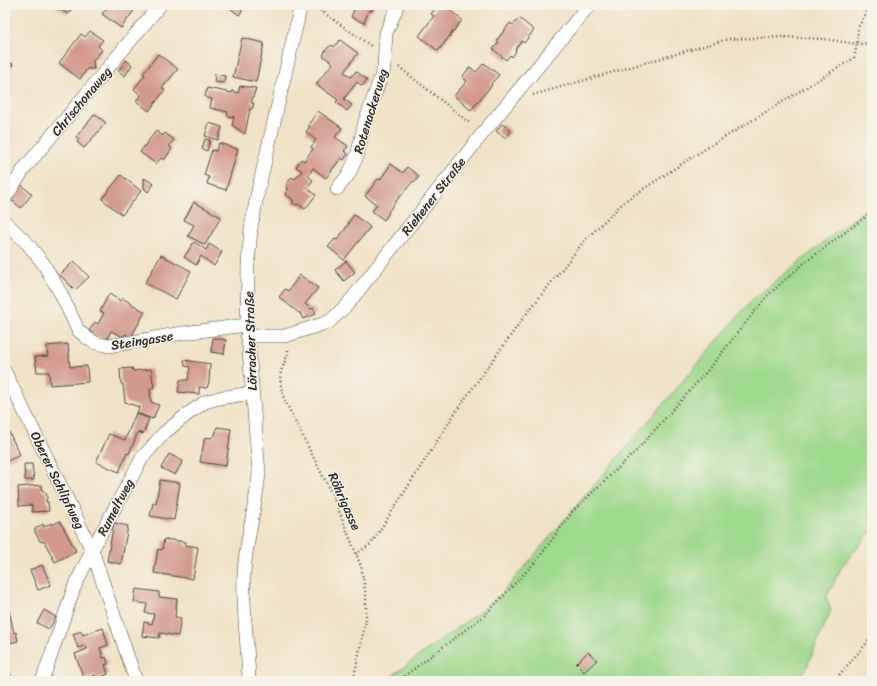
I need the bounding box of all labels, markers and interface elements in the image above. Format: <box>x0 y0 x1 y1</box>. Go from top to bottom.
street label: Chrischonaweg <box>45 61 118 141</box>
street label: Rotenackerweg <box>347 65 394 157</box>
street label: Riehener Straße <box>395 152 472 241</box>
street label: Lörracher Straße <box>237 291 264 391</box>
street label: Steingasse <box>109 324 175 357</box>
street label: Oberer Schlipfweg <box>24 427 91 533</box>
street label: Röhrigasse <box>322 468 368 534</box>
street label: Rumeltweg <box>91 474 140 540</box>

